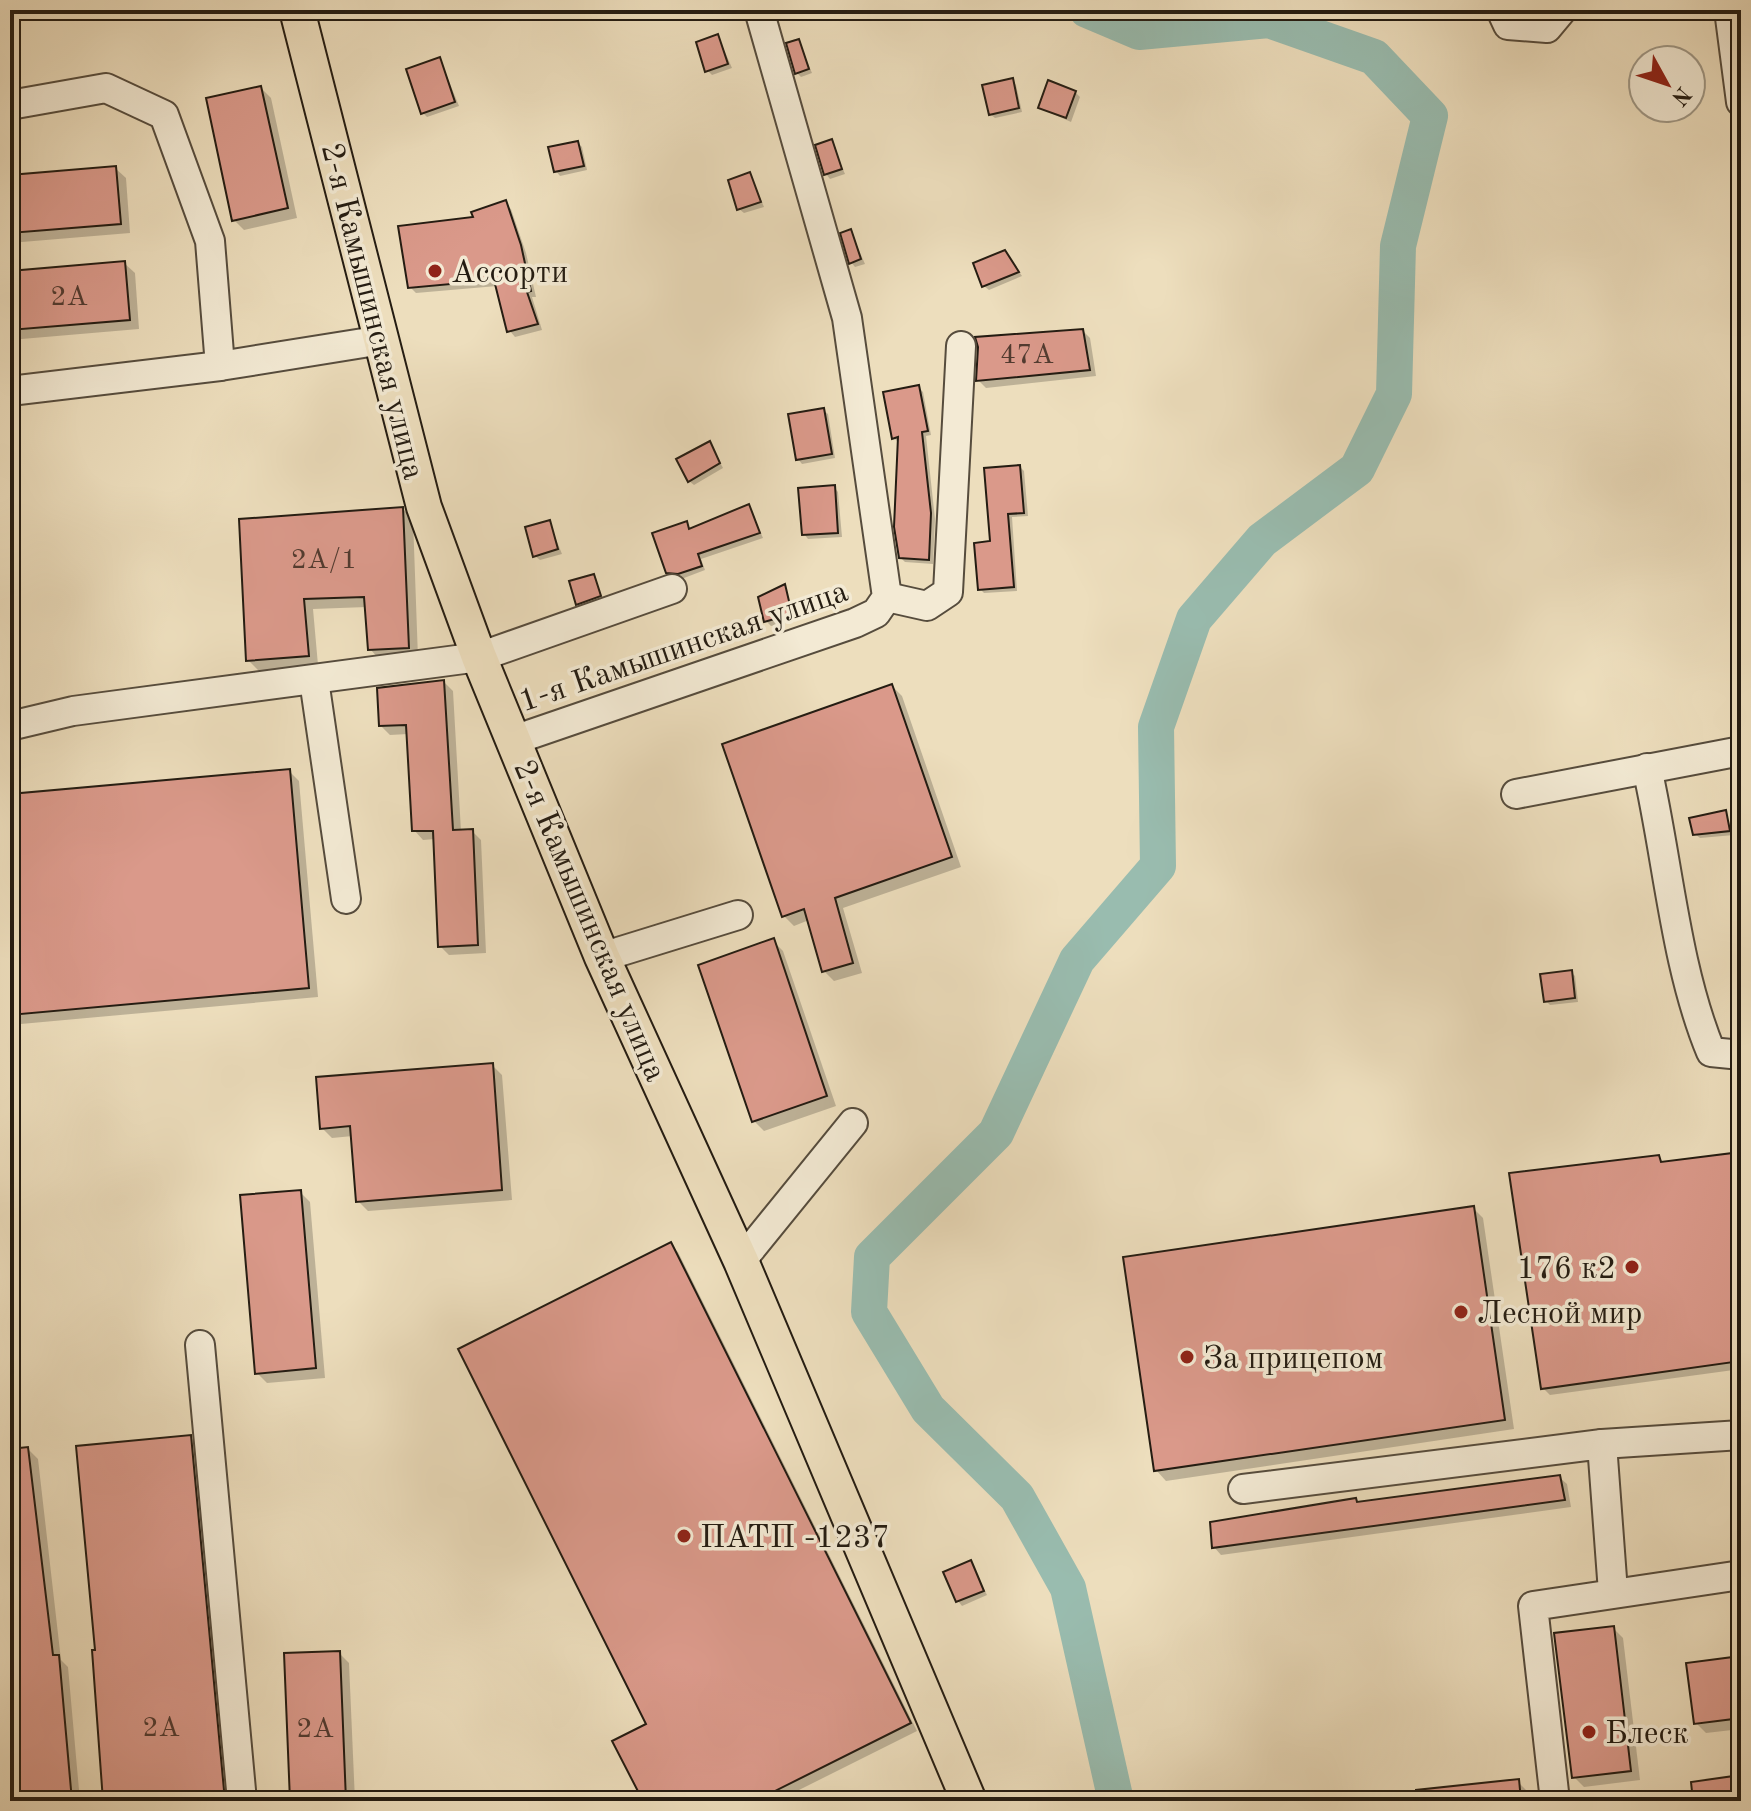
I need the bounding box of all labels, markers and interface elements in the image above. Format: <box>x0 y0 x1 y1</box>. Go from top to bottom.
north arrow <box>1627 44 1707 124</box>
text: N <box>1667 82 1695 109</box>
street label: 2-я Камышинская улица <box>314 140 428 483</box>
place label: Ассорти <box>451 258 568 290</box>
marker: Ассорти <box>426 262 444 280</box>
house number: 2А <box>50 284 88 312</box>
house number: 47А <box>1000 342 1054 370</box>
house number: 2А/1 <box>291 547 357 575</box>
street label: 1-я Камышинская улица <box>515 576 853 719</box>
street label: 2-я Камышинская улица <box>506 756 671 1087</box>
place label: 176 к2 <box>1517 1254 1616 1286</box>
marker: 176 к2 <box>1623 1258 1641 1276</box>
place label: Лесной мир <box>1477 1299 1642 1331</box>
marker: Лесной мир <box>1452 1303 1470 1321</box>
place label: За прицепом <box>1203 1344 1383 1376</box>
marker: За прицепом <box>1178 1348 1196 1366</box>
place label: ПАТП -1237 <box>700 1523 890 1555</box>
marker: ПАТП -1237 <box>675 1527 693 1545</box>
house number: 2А <box>142 1715 180 1743</box>
house number: 2А <box>296 1716 334 1744</box>
place label: Блеск <box>1605 1719 1689 1751</box>
marker: Блеск <box>1580 1723 1598 1741</box>

